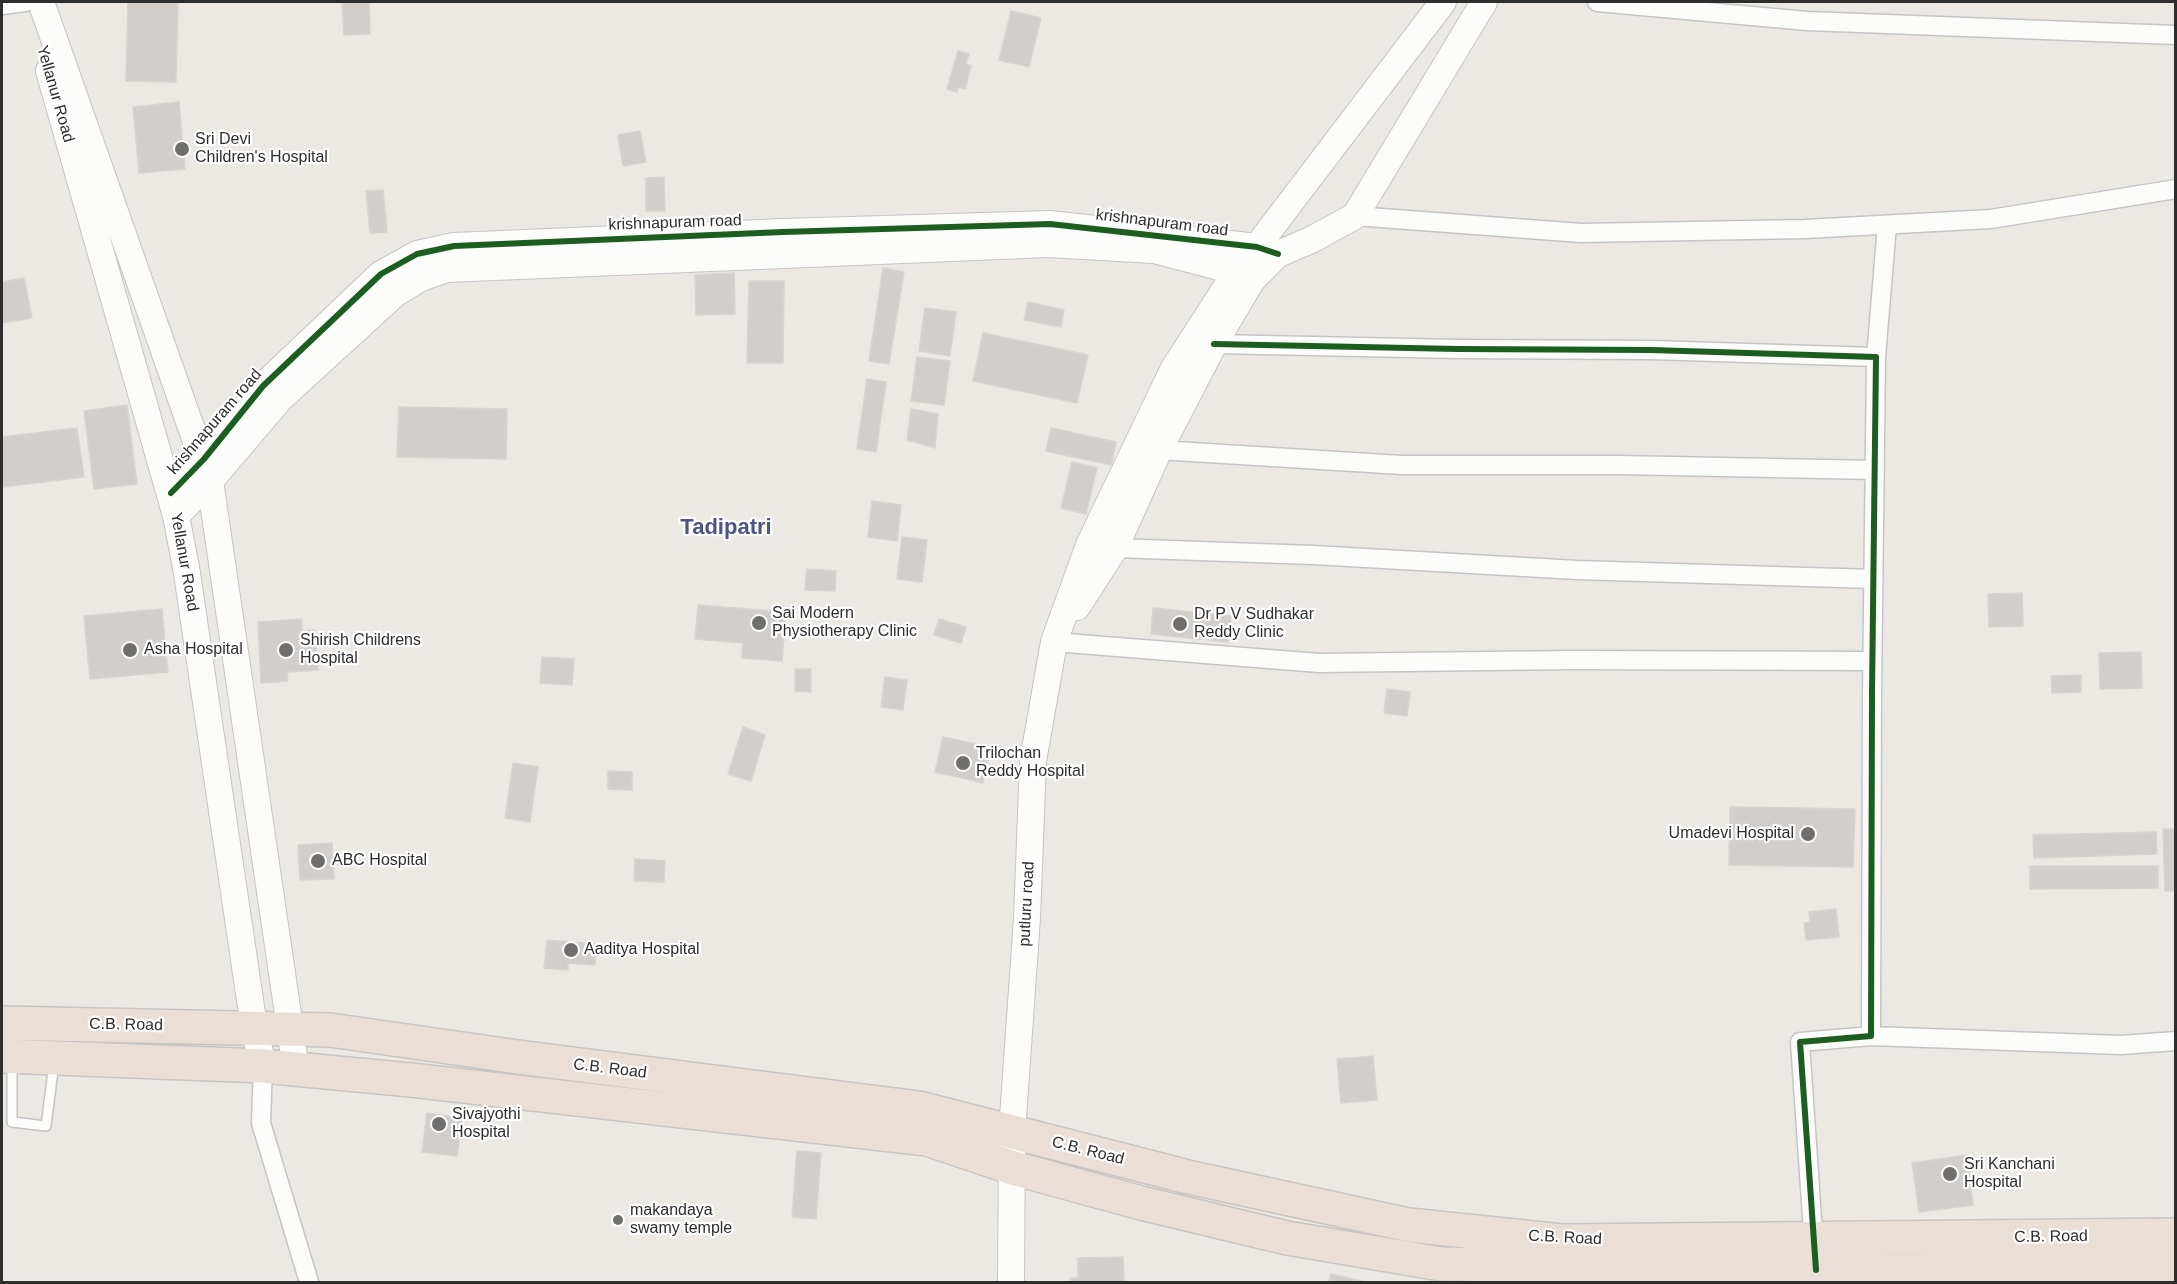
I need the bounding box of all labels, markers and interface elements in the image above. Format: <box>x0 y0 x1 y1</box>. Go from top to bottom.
street label: Yellanur Road <box>32 43 78 145</box>
place label: Sri Devi Children's Hospital <box>195 130 328 168</box>
marker: Sri Devi Children's Hospital <box>173 140 191 158</box>
street label: krishnapuram road <box>1095 205 1229 241</box>
street label: krishnapuram road <box>608 211 742 235</box>
street label: krishnapuram road <box>164 365 266 479</box>
street label: Yellanur Road <box>166 511 202 613</box>
district label: Tadipatri <box>680 515 772 541</box>
place label: Sai Modern Physiotherapy Clinic <box>772 604 917 642</box>
place label: Dr P V Sudhakar Reddy Clinic <box>1194 605 1314 643</box>
marker: Sai Modern Physiotherapy Clinic <box>750 614 768 632</box>
marker: Dr P V Sudhakar Reddy Clinic <box>1171 615 1189 633</box>
place label: Shirish Childrens Hospital <box>300 631 421 669</box>
place label: Asha Hospital <box>144 640 243 660</box>
marker: Asha Hospital <box>121 641 139 659</box>
marker: Shirish Childrens Hospital <box>277 641 295 659</box>
place label: Trilochan Reddy Hospital <box>976 744 1084 782</box>
marker: Trilochan Reddy Hospital <box>954 754 972 772</box>
place label: Umadevi Hospital <box>1669 824 1794 844</box>
marker: Umadevi Hospital <box>1799 825 1817 843</box>
place label: ABC Hospital <box>332 851 427 871</box>
marker: ABC Hospital <box>309 852 327 870</box>
street label: putluru road <box>1015 861 1039 947</box>
place label: Aaditya Hospital <box>584 940 700 960</box>
marker: Aaditya Hospital <box>562 941 580 959</box>
street label: C.B. Road <box>89 1015 163 1035</box>
street label: C.B. Road <box>572 1055 648 1083</box>
place label: Sivajyothi Hospital <box>452 1105 520 1143</box>
marker: Sivajyothi Hospital <box>430 1115 448 1133</box>
street label: C.B. Road <box>1050 1133 1126 1169</box>
place label: Sri Kanchani Hospital <box>1964 1155 2055 1193</box>
marker: Sri Kanchani Hospital <box>1941 1165 1959 1183</box>
place label: makandaya swamy temple <box>630 1201 732 1239</box>
marker: makandaya swamy temple <box>611 1213 625 1227</box>
street label: C.B. Road <box>1528 1226 1602 1250</box>
street label: C.B. Road <box>2014 1227 2088 1247</box>

